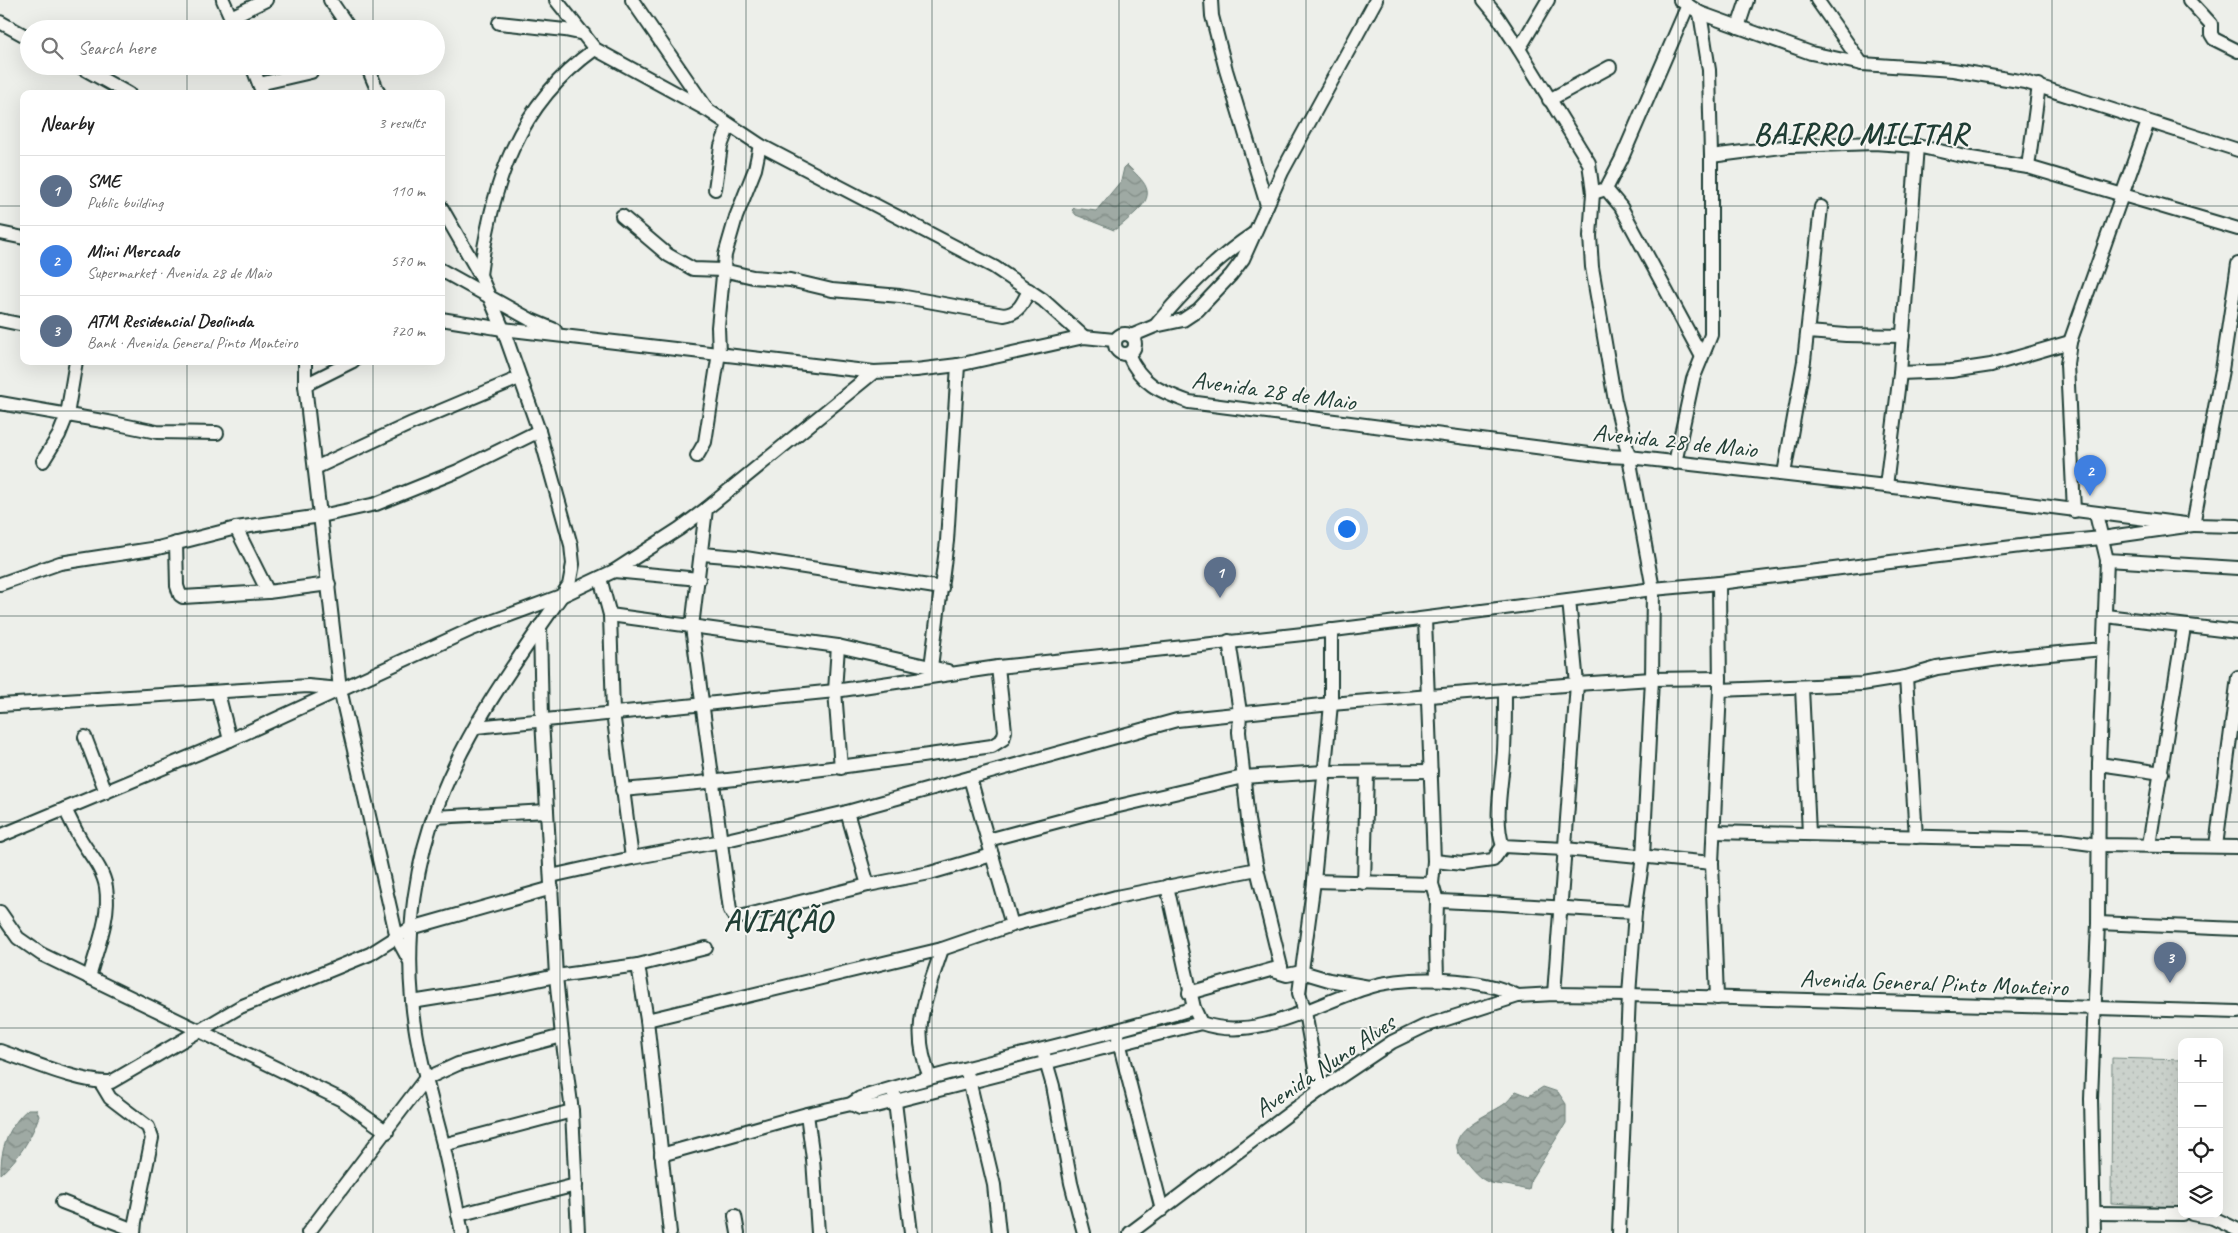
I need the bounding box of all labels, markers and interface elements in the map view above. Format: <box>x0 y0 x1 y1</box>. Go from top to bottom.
search box <box>20 20 445 75</box>
icon: search <box>38 34 66 62</box>
text: Search here <box>78 36 155 60</box>
text: Nearby <box>40 110 93 136</box>
text: 3 results <box>378 113 425 133</box>
district label: BAIRRO MILITAR <box>1754 115 1972 153</box>
text: SME <box>87 169 120 193</box>
text: 1 <box>52 181 60 201</box>
text: 110 m <box>391 181 425 201</box>
text: Public building <box>87 193 163 213</box>
text: Mini Mercado <box>87 239 179 263</box>
text: 2 <box>52 251 60 271</box>
text: 570 m <box>391 251 425 271</box>
text: Supermarket · Avenida 28 de Maio <box>87 263 271 283</box>
text: ATM Residencial Deolinda <box>87 309 253 333</box>
text: 3 <box>52 321 60 341</box>
text: 720 m <box>391 321 425 341</box>
text: Bank · Avenida General Pinto Monteiro <box>87 333 298 353</box>
street label: Avenida 28 de Maio <box>1190 364 1359 418</box>
street label: Avenida 28 de Maio <box>1591 416 1760 466</box>
pin: 2 <box>2074 455 2106 496</box>
your location <box>1334 516 1360 542</box>
pin: 1 <box>1204 557 1236 598</box>
district label: AVIAÇÃO <box>724 902 835 940</box>
pin: 3 <box>2154 942 2186 983</box>
street label: Avenida General Pinto Monteiro <box>1799 962 2070 1004</box>
street label: Avenida Nuno Alves <box>1248 1006 1403 1125</box>
map controls <box>2178 1038 2223 1218</box>
button: + <box>2178 1038 2223 1083</box>
button: − <box>2178 1083 2223 1128</box>
button: locate <box>2178 1128 2223 1173</box>
button: layers <box>2178 1173 2223 1218</box>

